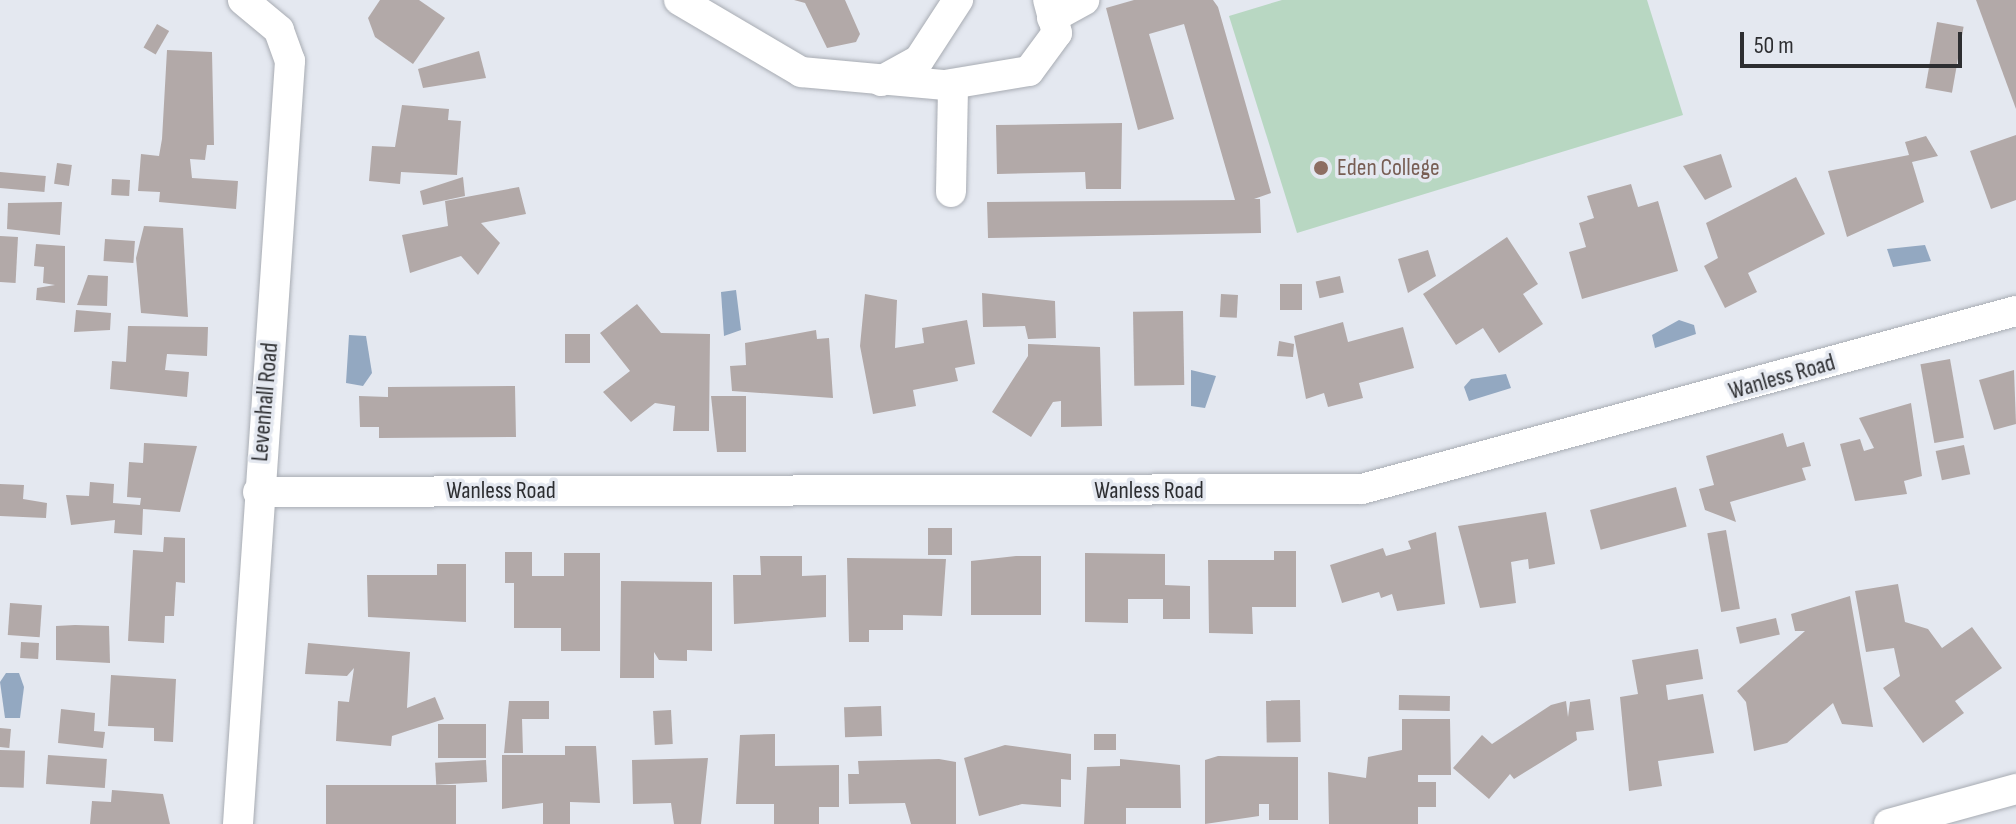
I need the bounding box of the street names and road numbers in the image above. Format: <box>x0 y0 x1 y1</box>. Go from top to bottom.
street label: Levenhall Road <box>245 341 285 463</box>
street label: Wanless Road <box>1725 348 1839 406</box>
street label: Wanless Road <box>446 477 556 505</box>
street label: Wanless Road <box>1094 477 1204 505</box>

